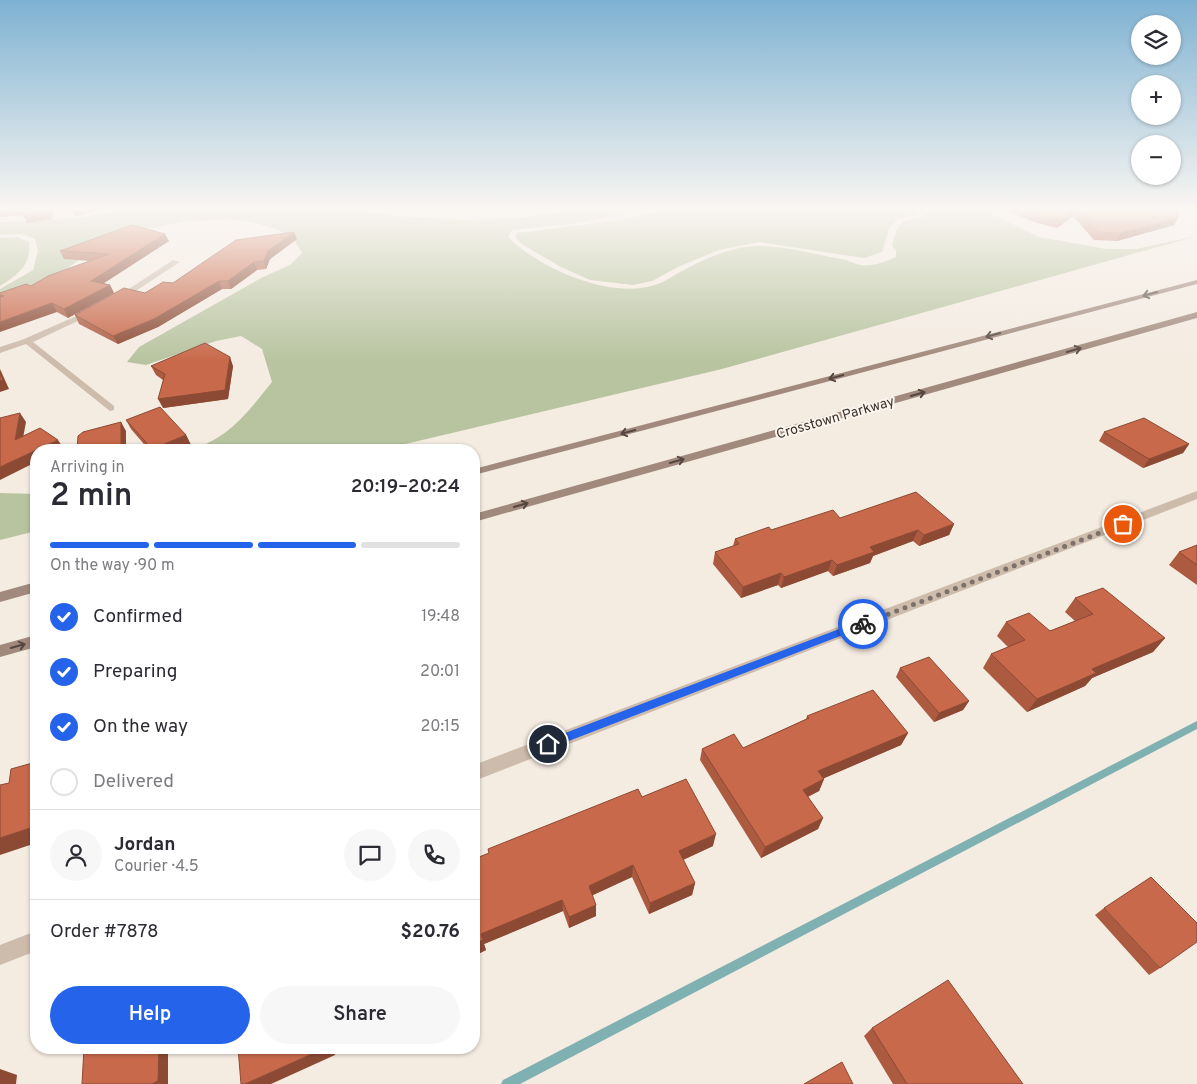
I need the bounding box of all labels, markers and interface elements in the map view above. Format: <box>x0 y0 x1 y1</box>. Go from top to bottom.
map controls <box>1131 15 1181 185</box>
button: layers <box>1131 15 1181 65</box>
button: + <box>1131 75 1181 125</box>
button: − <box>1131 135 1181 185</box>
one-way arrow <box>1142 290 1158 299</box>
one-way arrow <box>985 331 1001 341</box>
one-way arrow <box>1066 344 1082 354</box>
one-way arrow <box>828 373 844 382</box>
one-way arrow <box>909 388 925 398</box>
street label: Crosstown Parkway <box>774 393 896 443</box>
one-way arrow <box>620 427 636 437</box>
one-way arrow <box>669 456 685 466</box>
text: Arriving in <box>50 458 125 478</box>
text: 20:19–20:24 <box>351 475 460 499</box>
text: 2 min <box>50 477 132 517</box>
one-way arrow <box>512 500 528 510</box>
pin <box>1102 503 1144 545</box>
icon: bag <box>1109 510 1137 538</box>
text: On the way · 90 m <box>50 556 175 576</box>
courier <box>838 599 888 649</box>
icon: check <box>50 603 78 631</box>
text: Confirmed <box>93 605 183 629</box>
text: 19:48 <box>421 607 460 627</box>
icon: bike <box>849 610 877 638</box>
one-way arrow <box>10 641 26 651</box>
icon: check <box>50 658 78 686</box>
text: Preparing <box>93 660 177 684</box>
text: 20:01 <box>420 662 460 682</box>
icon: check <box>50 713 78 741</box>
text: On the way <box>93 715 188 739</box>
text: 20:15 <box>420 717 460 737</box>
pin <box>527 723 569 765</box>
icon: home <box>534 730 562 758</box>
text: Delivered <box>93 770 174 794</box>
button: person <box>50 829 102 881</box>
button: chat <box>344 829 396 881</box>
button: phone <box>408 829 460 881</box>
text: Jordan <box>114 833 176 857</box>
text: Courier · 4.5 <box>114 857 199 877</box>
text: Order #7878 <box>50 920 159 944</box>
text: $20.76 <box>400 920 460 944</box>
button: Help <box>50 986 250 1044</box>
button: Share <box>260 986 460 1044</box>

